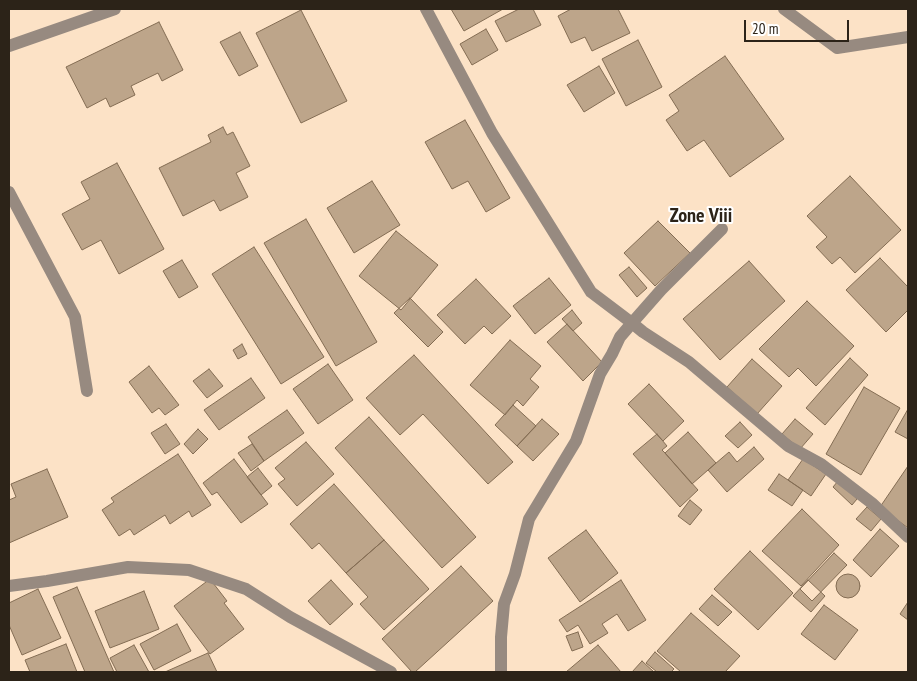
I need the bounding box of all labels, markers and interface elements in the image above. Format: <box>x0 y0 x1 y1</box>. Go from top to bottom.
scale bar <box>747 10 852 42</box>
text: 20 m <box>752 19 778 38</box>
district label: Zone Viii <box>670 204 732 228</box>

